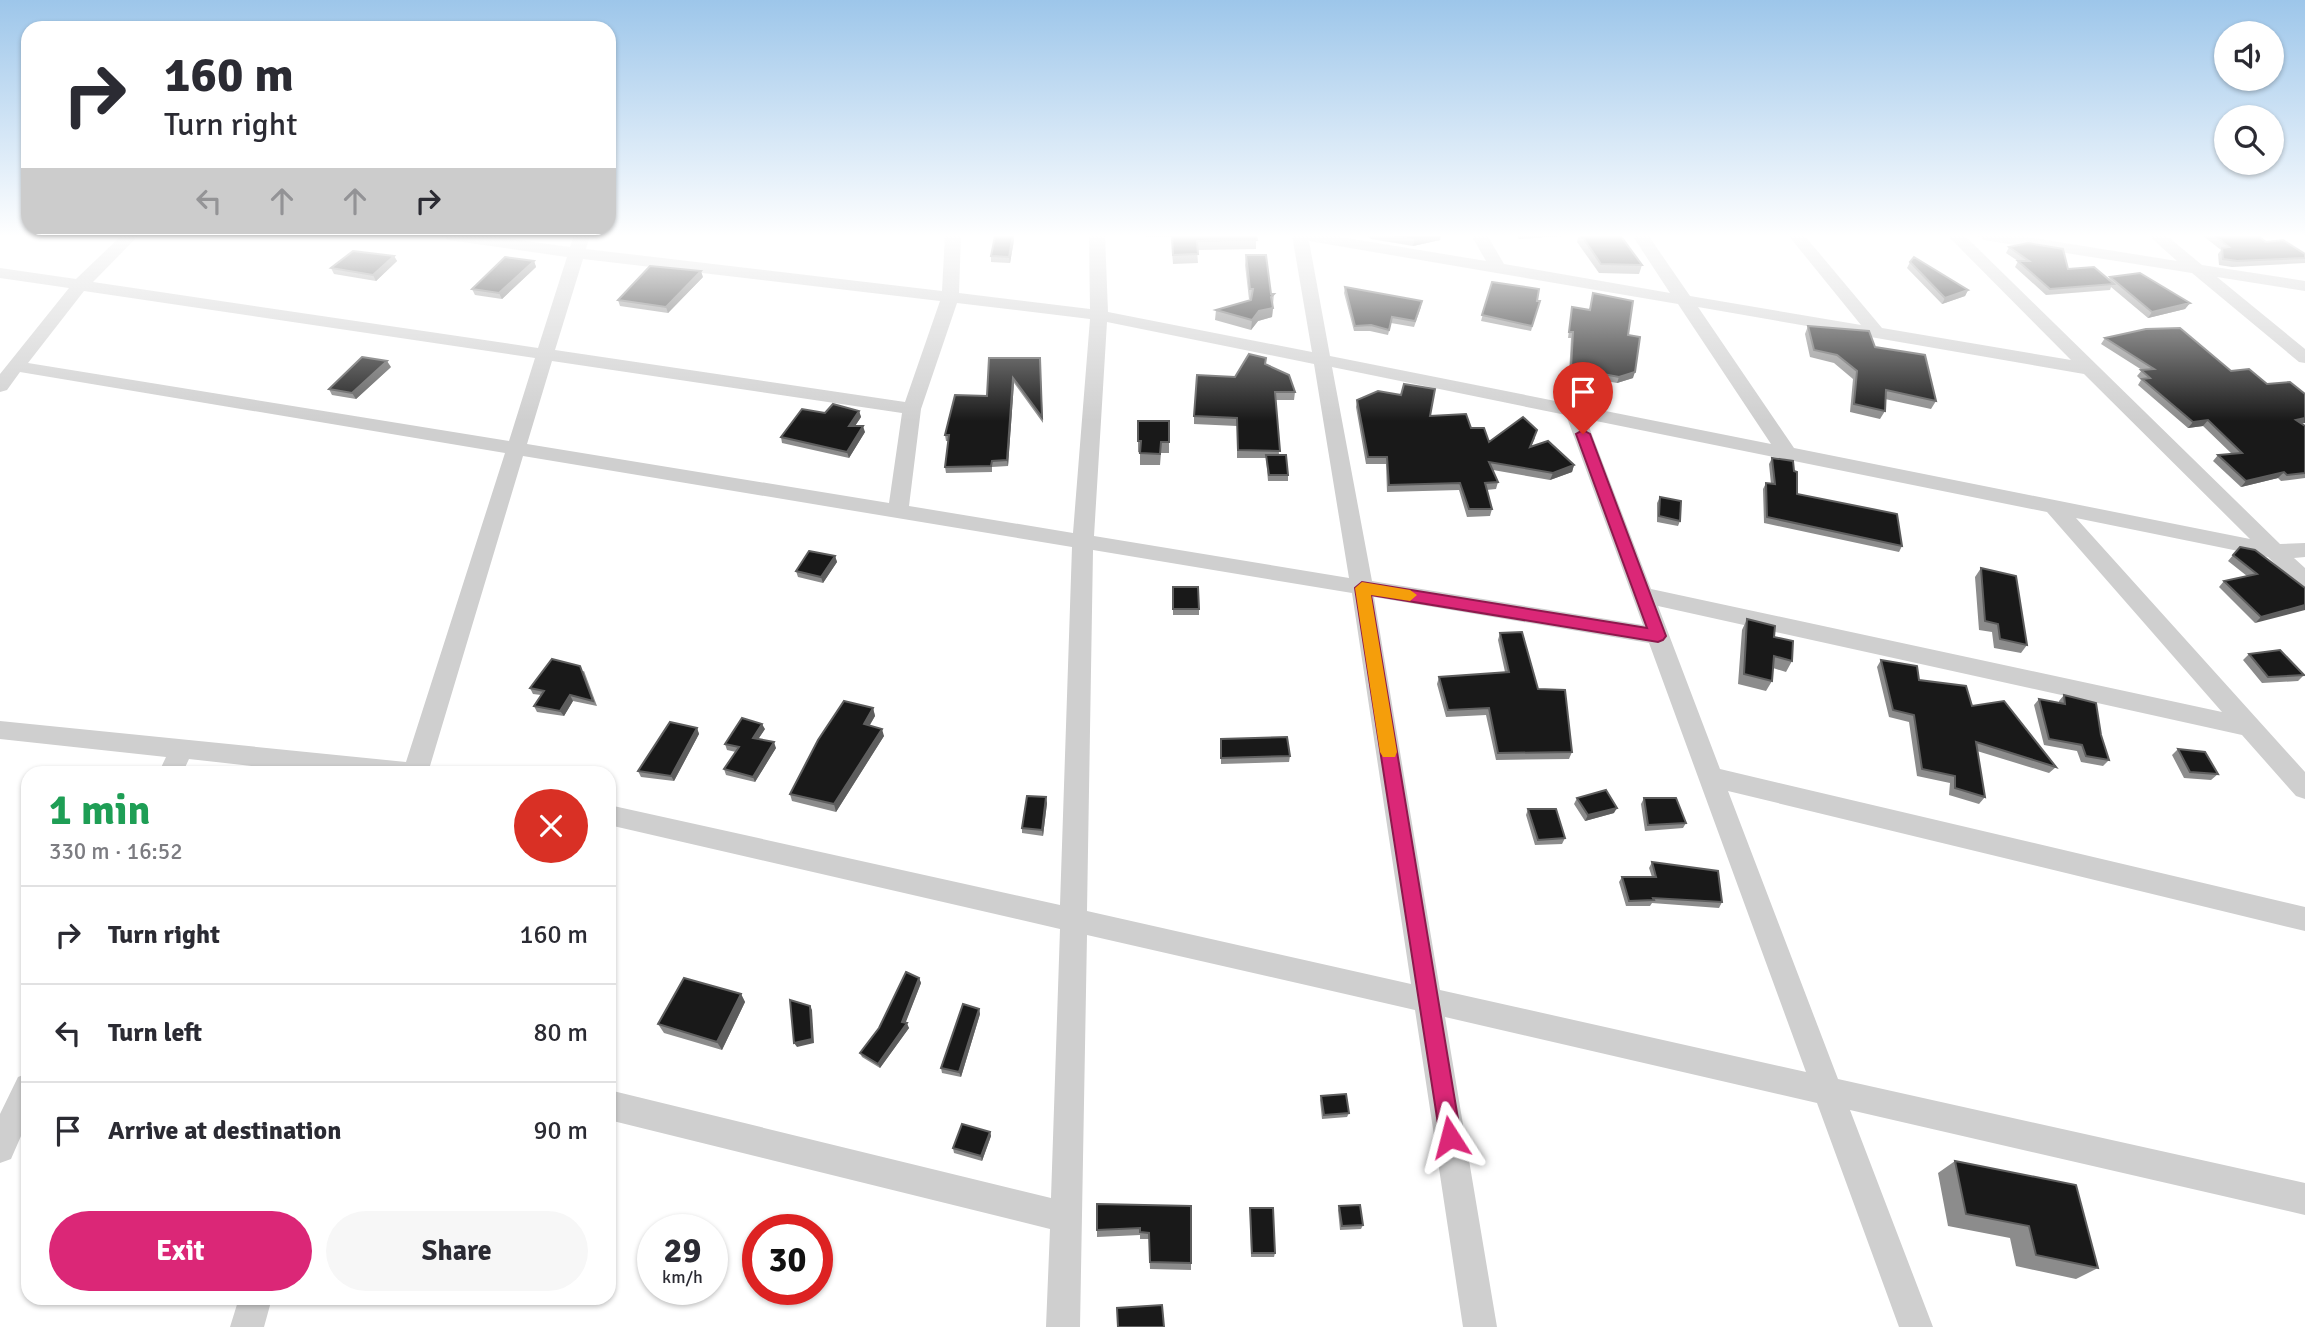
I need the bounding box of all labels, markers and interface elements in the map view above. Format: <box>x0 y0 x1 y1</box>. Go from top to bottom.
map controls <box>2214 21 2284 175</box>
button: sound <box>2214 21 2284 91</box>
text: 160 m <box>164 45 294 105</box>
icon: right <box>49 49 140 140</box>
text: Turn right <box>164 105 297 144</box>
button: search <box>2214 105 2284 175</box>
icon: left <box>190 182 228 220</box>
icon: ahead <box>263 182 301 220</box>
icon: ahead <box>336 182 374 220</box>
icon: right <box>409 182 447 220</box>
pin <box>1553 362 1613 434</box>
icon: arrive <box>1564 373 1602 411</box>
text: 1 min <box>49 785 150 836</box>
button: close <box>514 789 588 863</box>
text: 330 m · 16:52 <box>49 837 183 866</box>
icon: right <box>49 916 87 954</box>
text: Turn right <box>108 919 220 951</box>
text: 160 m <box>519 919 588 951</box>
icon: left <box>49 1014 87 1052</box>
text: Turn left <box>108 1017 202 1049</box>
text: 80 m <box>533 1017 588 1049</box>
position arrow <box>1413 1100 1487 1174</box>
icon: arrive <box>49 1112 87 1150</box>
text: Arrive at destination <box>108 1115 341 1147</box>
text: 90 m <box>533 1115 588 1147</box>
button: Exit <box>49 1211 312 1291</box>
button: Share <box>326 1211 588 1291</box>
speed limit sign: 30 <box>742 1214 833 1305</box>
text: 29 <box>664 1229 701 1272</box>
text: km/h <box>662 1266 703 1288</box>

